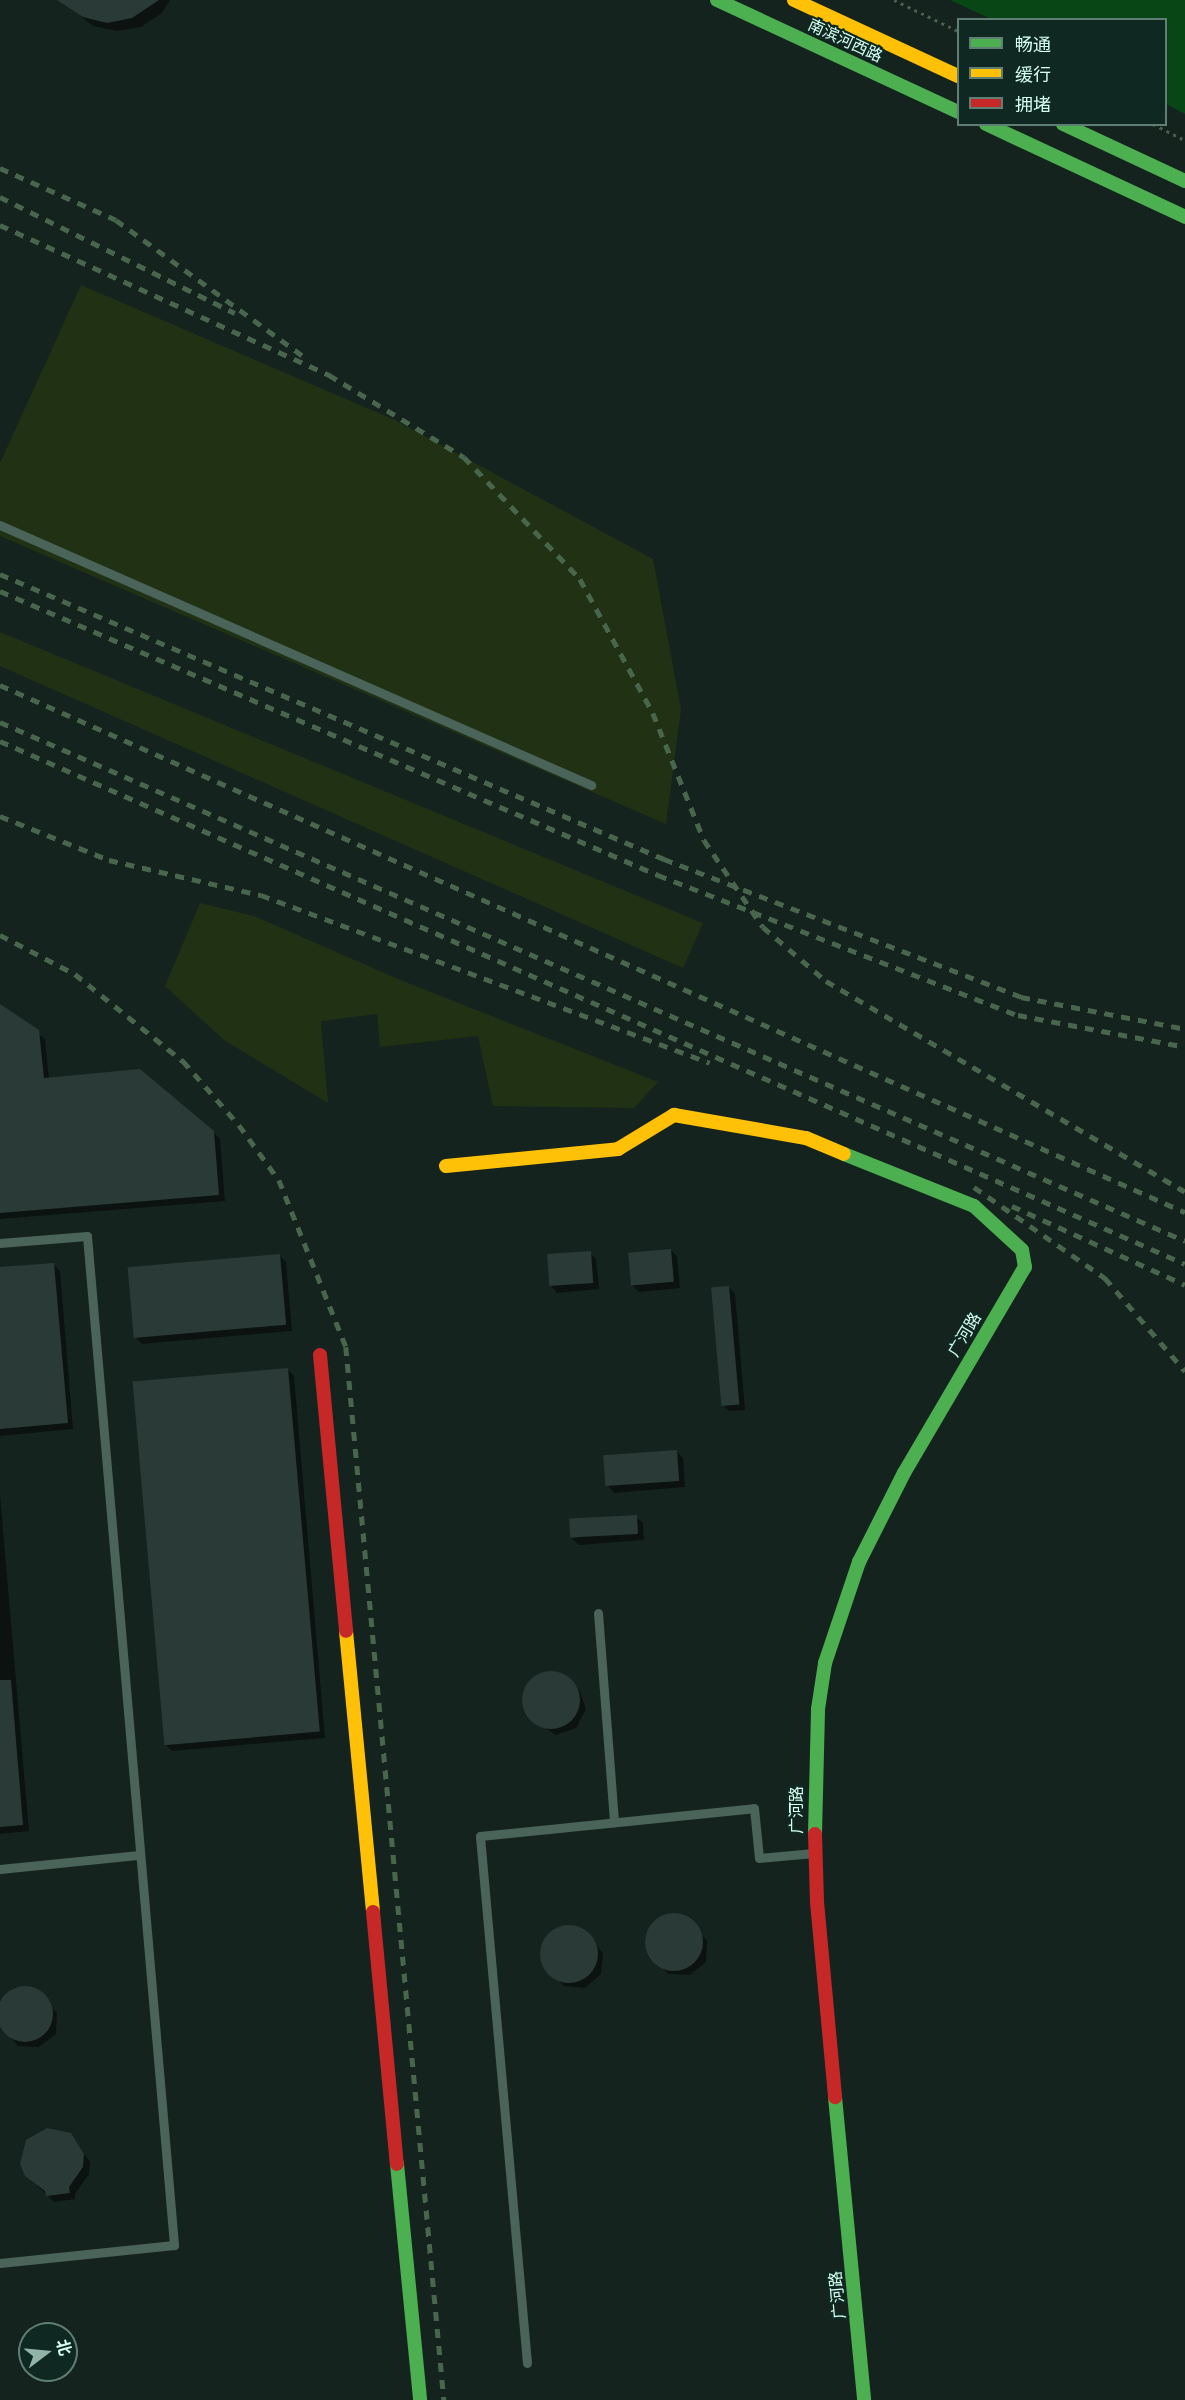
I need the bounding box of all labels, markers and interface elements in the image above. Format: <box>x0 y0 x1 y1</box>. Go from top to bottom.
street label: 南滨河西路 <box>805 15 885 67</box>
legend <box>957 18 1167 126</box>
text: 畅通 <box>1015 35 1051 55</box>
text: 缓行 <box>1015 65 1051 85</box>
text: 拥堵 <box>1015 95 1051 115</box>
street label: 广河路 <box>944 1309 986 1361</box>
street label: 广河路 <box>787 1786 807 1834</box>
street label: 广河路 <box>826 2270 850 2320</box>
north arrow <box>18 2322 78 2382</box>
text: 北 <box>53 2337 74 2357</box>

